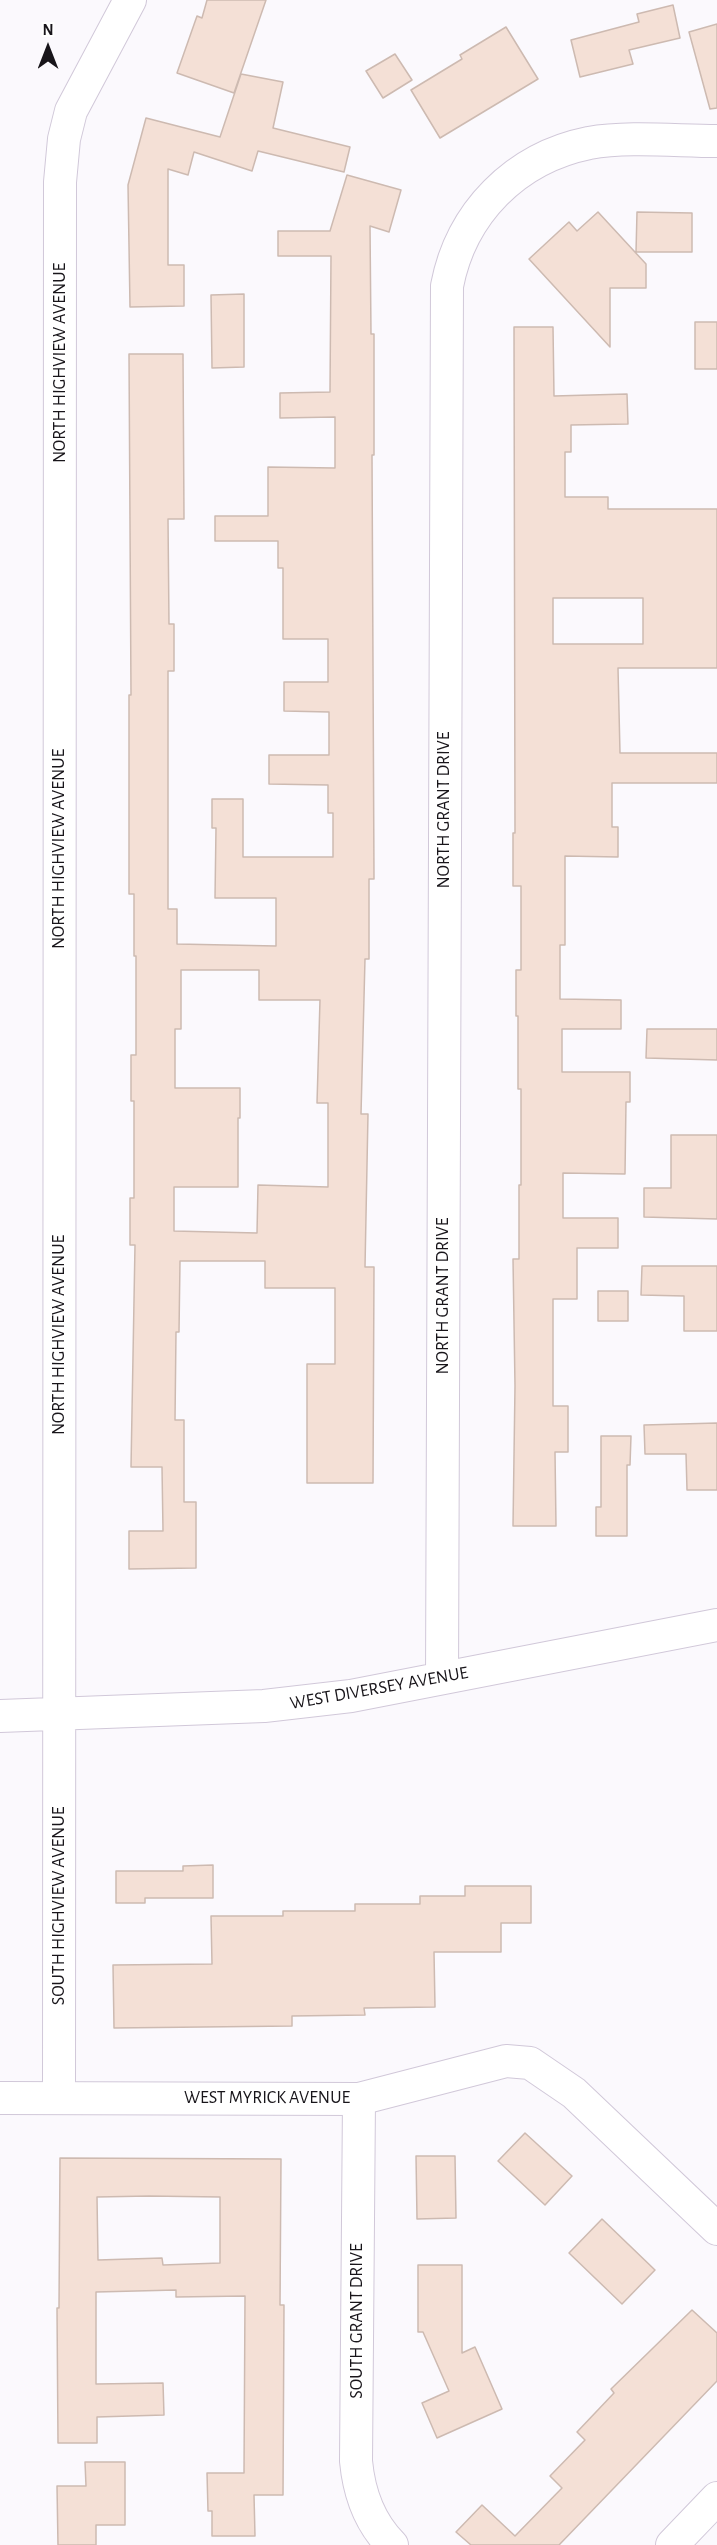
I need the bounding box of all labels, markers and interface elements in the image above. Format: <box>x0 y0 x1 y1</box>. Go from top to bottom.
north arrow <box>18 18 78 78</box>
text: N <box>42 22 54 38</box>
street label: NORTH HIGHVIEW AVENUE <box>49 263 71 463</box>
street label: NORTH GRANT DRIVE <box>433 732 455 888</box>
street label: NORTH HIGHVIEW AVENUE <box>48 749 70 949</box>
street label: NORTH GRANT DRIVE <box>432 1218 454 1374</box>
street label: NORTH HIGHVIEW AVENUE <box>48 1235 70 1435</box>
street label: WEST DIVERSEY AVENUE <box>288 1662 470 1714</box>
street label: SOUTH HIGHVIEW AVENUE <box>48 1807 70 2005</box>
street label: WEST MYRICK AVENUE <box>184 2087 350 2109</box>
street label: SOUTH GRANT DRIVE <box>346 2243 368 2399</box>

